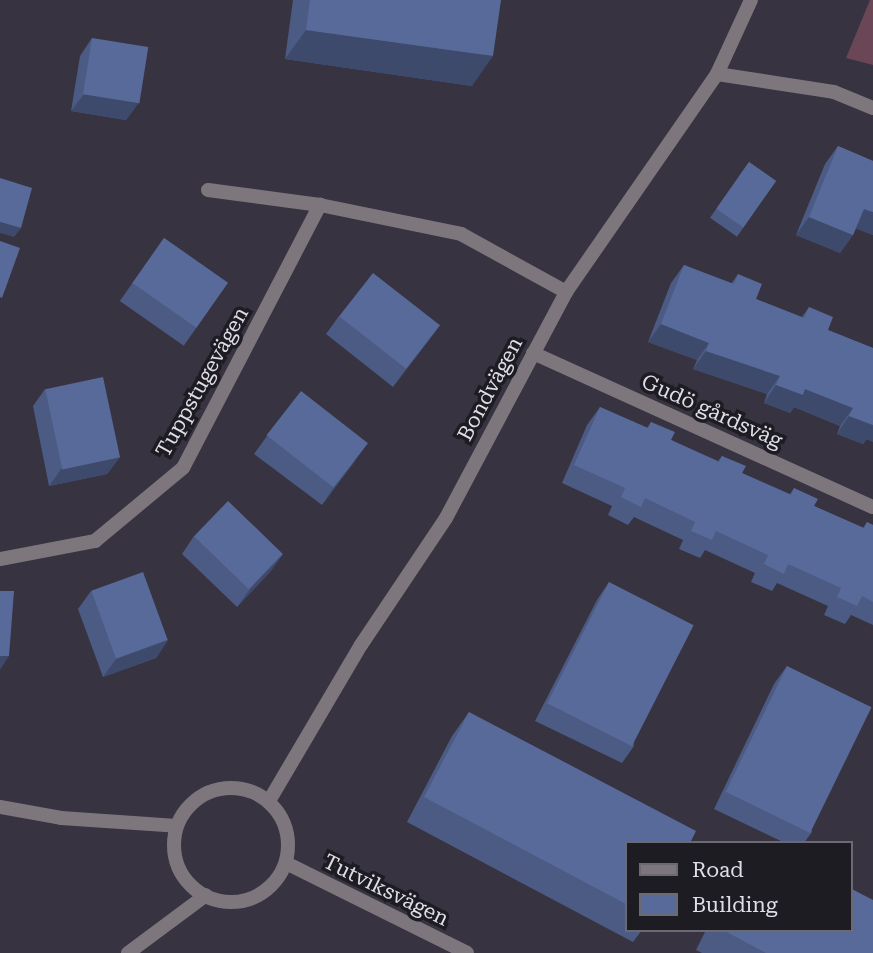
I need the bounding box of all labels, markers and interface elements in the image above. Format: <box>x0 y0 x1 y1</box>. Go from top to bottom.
street label: Tuppstugevägen <box>150 303 254 461</box>
street label: Bondvägen <box>452 333 528 445</box>
street label: Gudö gårdsväg <box>638 369 786 453</box>
legend <box>624 841 852 932</box>
street label: Tutviksvägen <box>319 849 453 931</box>
text: Road <box>692 858 744 882</box>
text: Building <box>692 893 778 917</box>

